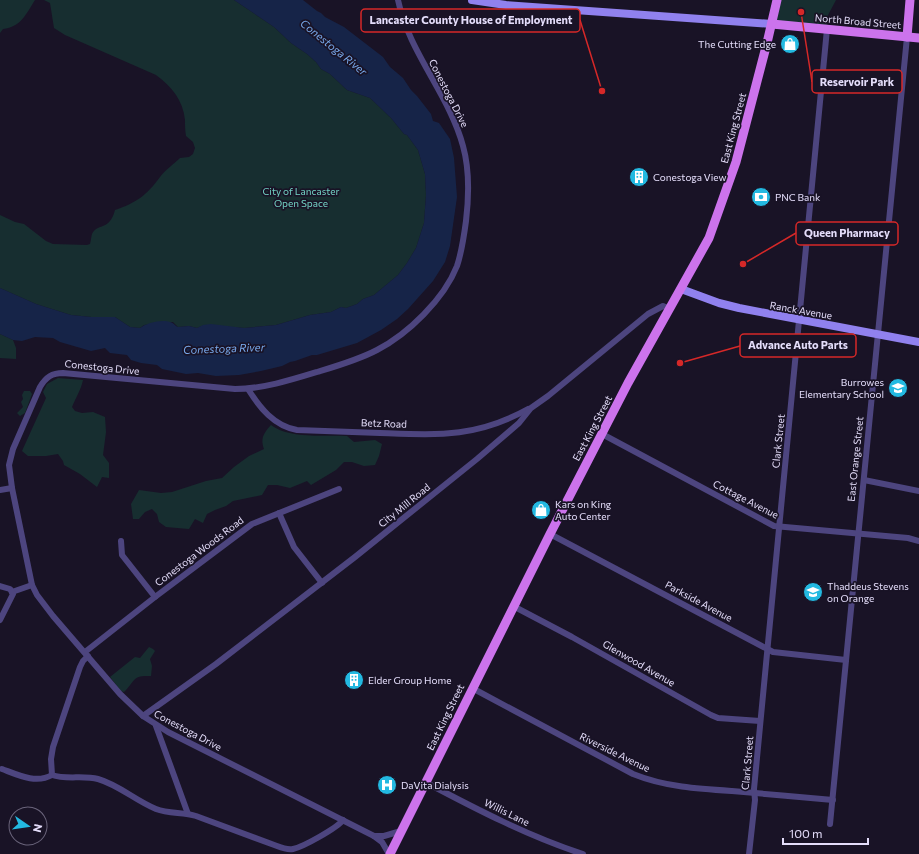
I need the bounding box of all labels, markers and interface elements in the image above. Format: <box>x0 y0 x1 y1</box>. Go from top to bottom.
callout: Lancaster County House of Employment <box>361 9 580 32</box>
street label: North Broad Street <box>814 11 902 31</box>
text: Lancaster County House of Employment <box>370 13 573 26</box>
water label: Conestoga River <box>298 16 370 78</box>
shop icon: The Cutting Edge <box>779 33 801 55</box>
place label: The Cutting Edge <box>698 38 776 50</box>
street label: Conestoga Drive <box>427 57 471 129</box>
callout: Reservoir Park <box>812 70 902 93</box>
text: Reservoir Park <box>820 75 895 88</box>
street label: East King Street <box>718 92 748 164</box>
building icon: Conestoga View <box>628 166 650 188</box>
place label: Conestoga View <box>653 171 726 183</box>
park label: City of Lancaster Open Space <box>262 185 340 209</box>
bank icon: PNC Bank <box>750 186 772 208</box>
place label: PNC Bank <box>775 191 821 203</box>
callout: Queen Pharmacy <box>796 222 898 245</box>
text: Queen Pharmacy <box>804 226 890 239</box>
street label: Ranck Avenue <box>769 299 833 321</box>
callout: Advance Auto Parts <box>740 334 856 357</box>
text: Advance Auto Parts <box>748 338 848 351</box>
water label: Conestoga River <box>183 340 266 356</box>
street label: Conestoga Drive <box>64 357 140 377</box>
place label: Burrowes Elementary School <box>799 376 884 400</box>
school or university icon: Burrowes Elementary School <box>887 377 909 399</box>
street label: East King Street <box>570 393 614 463</box>
street label: Clark Street <box>769 413 787 469</box>
street label: Betz Road <box>361 416 407 430</box>
street label: East Orange Street <box>845 416 865 502</box>
street label: Cottage Avenue <box>711 477 781 521</box>
street label: City Mill Road <box>376 480 432 530</box>
place label: Kars on King Auto Center <box>555 498 612 522</box>
shop icon: Kars on King Auto Center <box>530 499 552 521</box>
street label: Conestoga Woods Road <box>152 514 246 588</box>
street label: Parkside Avenue <box>663 578 735 624</box>
place label: Thaddeus Stevens on Orange <box>827 580 909 604</box>
school or university icon: Thaddeus Stevens on Orange <box>802 581 824 603</box>
street label: Glenwood Avenue <box>601 637 677 689</box>
building icon: Elder Group Home <box>343 669 365 691</box>
place label: Elder Group Home <box>368 674 451 686</box>
street label: East King Street <box>424 682 466 752</box>
street label: Conestoga Drive <box>152 707 224 753</box>
street label: Riverside Avenue <box>578 730 652 774</box>
street label: Clark Street <box>739 735 755 791</box>
hospital icon: DaVita Dialysis <box>376 774 398 796</box>
place label: DaVita Dialysis <box>401 779 469 791</box>
street label: Willis Lane <box>482 796 532 828</box>
north arrow <box>8 806 48 846</box>
scale bar <box>783 820 868 846</box>
text: N <box>31 823 45 834</box>
text: 100 m <box>789 826 823 840</box>

